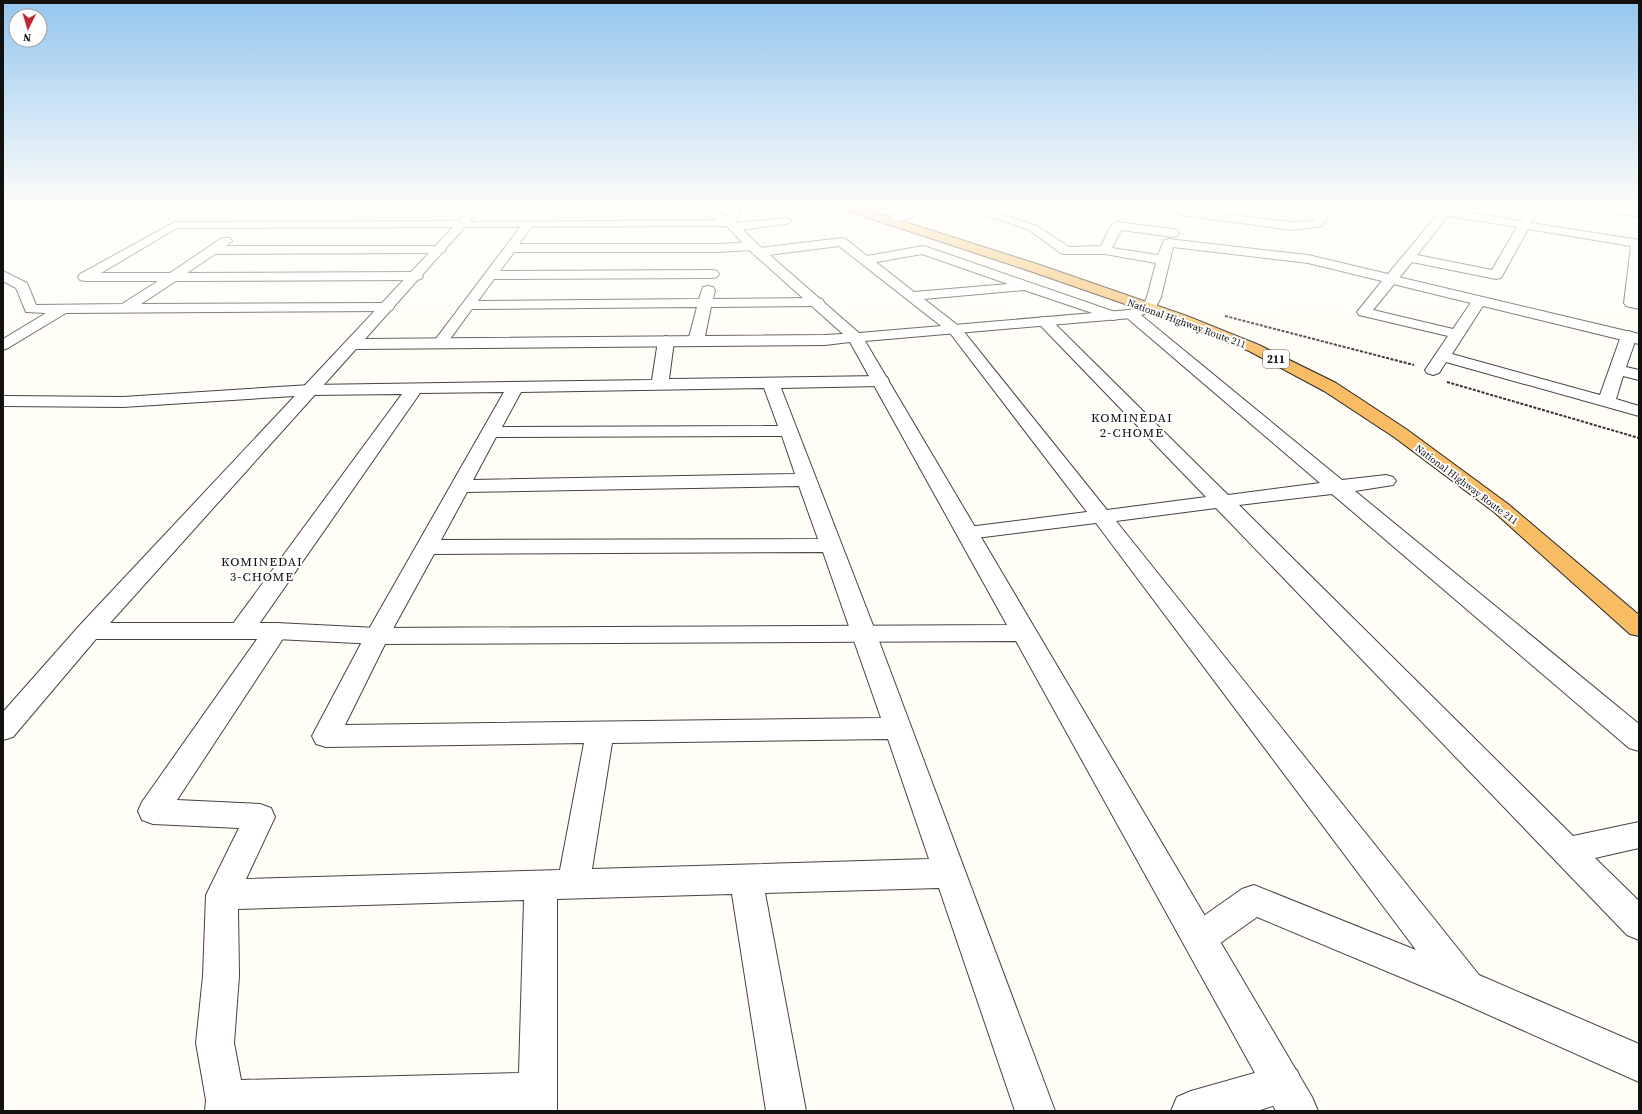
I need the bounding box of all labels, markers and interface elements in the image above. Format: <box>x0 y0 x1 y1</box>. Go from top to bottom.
north arrow <box>8 8 48 48</box>
text: N <box>23 30 32 45</box>
street label: National Highway Route 211 <box>1126 296 1248 351</box>
road number: 211 <box>1263 350 1289 368</box>
district label: KOMINEDAI 2-CHOME <box>1091 409 1173 441</box>
street label: National Highway Route 211 <box>1413 441 1521 527</box>
district label: KOMINEDAI 3-CHOME <box>221 553 303 585</box>

